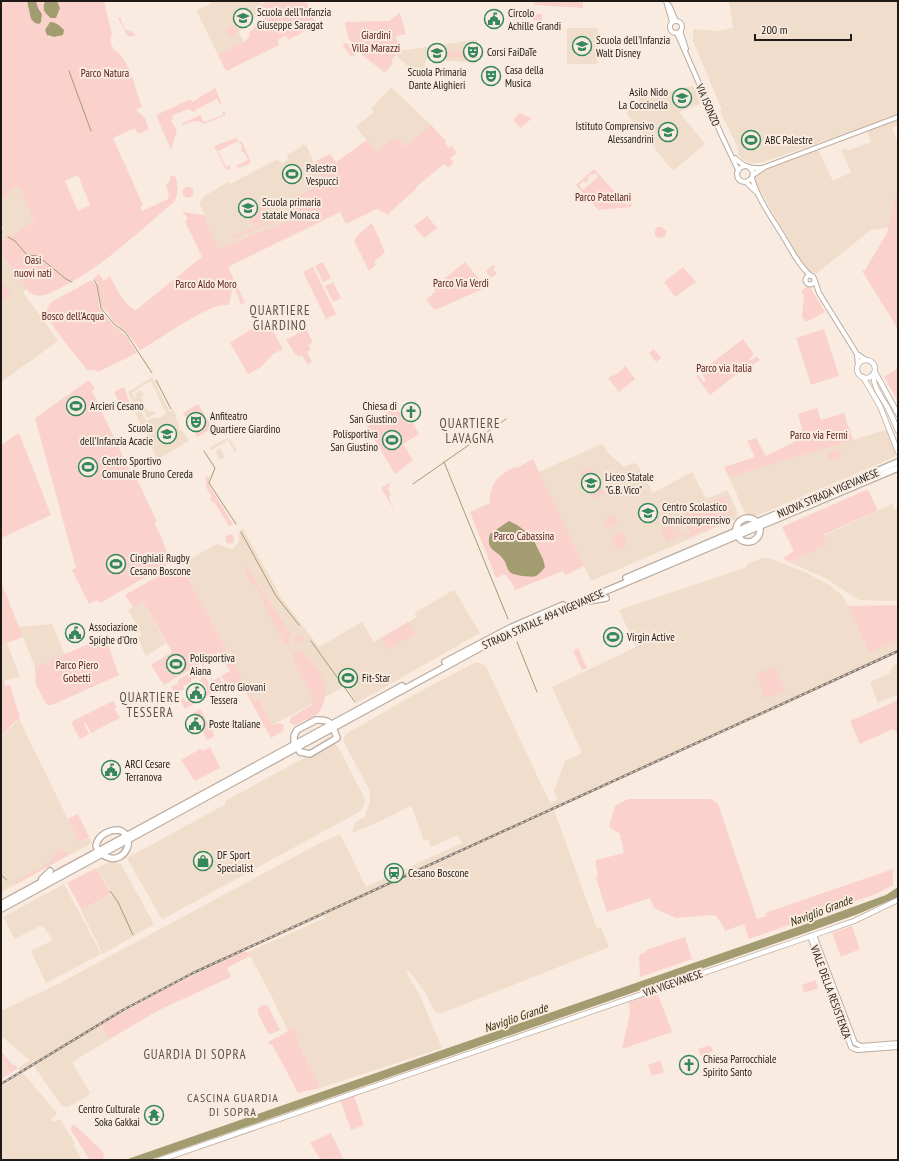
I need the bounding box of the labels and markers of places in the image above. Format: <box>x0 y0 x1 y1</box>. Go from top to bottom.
place label: Scuola dell'Infanzia Giuseppe Saragat <box>257 5 331 32</box>
place label: Circolo Achille Grandi <box>508 6 561 33</box>
school or university icon: Scuola dell'Infanzia Giuseppe Saragat <box>232 7 254 29</box>
public building icon: Circolo Achille Grandi <box>483 8 505 30</box>
place label: Scuola dell'Infanzia Walt Disney <box>596 33 670 60</box>
school or university icon: Scuola dell'Infanzia Walt Disney <box>571 35 593 57</box>
theatre icon: Corsi FaiDaTe <box>462 41 484 63</box>
school or university icon: Scuola Primaria Dante Alighieri <box>426 42 448 64</box>
place label: Corsi FaiDaTe <box>487 45 537 59</box>
place label: Casa della Musica <box>505 63 544 90</box>
place label: Scuola Primaria Dante Alighieri <box>408 65 466 92</box>
theatre icon: Casa della Musica <box>480 65 502 87</box>
place label: Asilo Nido La Coccinella <box>618 85 668 112</box>
school or university icon: Asilo Nido La Coccinella <box>671 87 693 109</box>
place label: Istituto Comprensivo Alessandrini <box>576 119 654 146</box>
school or university icon: Istituto Comprensivo Alessandrini <box>657 121 679 143</box>
sports icon: ABC Palestre <box>740 129 762 151</box>
place label: ABC Palestre <box>765 133 813 147</box>
place label: Palestra Vespucci <box>305 161 338 188</box>
sports icon: Palestra Vespucci <box>281 163 303 185</box>
place label: Scuola primaria statale Monaca <box>262 195 321 222</box>
school or university icon: Scuola primaria statale Monaca <box>237 197 259 219</box>
sports icon: Arcieri Cesano <box>65 395 87 417</box>
place label: Arcieri Cesano <box>90 399 144 413</box>
place label: Chiesa di San Giustino <box>349 399 397 426</box>
church icon: Chiesa di San Giustino <box>400 401 422 423</box>
place label: Anfiteatro Quartiere Giardino <box>210 409 281 436</box>
theatre icon: Anfiteatro Quartiere Giardino <box>185 411 207 433</box>
place label: Scuola dell'Infanzia Acacie <box>80 421 153 448</box>
school or university icon: Scuola dell'Infanzia Acacie <box>156 423 178 445</box>
place label: Polisportiva San Giustino <box>330 427 378 454</box>
sports icon: Polisportiva San Giustino <box>381 429 403 451</box>
place label: Centro Sportivo Comunale Bruno Cereda <box>102 454 193 481</box>
sports icon: Centro Sportivo Comunale Bruno Cereda <box>77 456 99 478</box>
place label: Liceo Statale "G.B. Vico" <box>605 470 654 497</box>
school or university icon: Liceo Statale "G.B. Vico" <box>580 472 602 494</box>
place label: Centro Scolastico Omnicomprensivo <box>662 500 731 527</box>
school or university icon: Centro Scolastico Omnicomprensivo <box>637 502 659 524</box>
place label: Cinghiali Rugby Cesano Boscone <box>130 551 191 578</box>
sports icon: Cinghiali Rugby Cesano Boscone <box>105 553 127 575</box>
place label: Associazione Spighe d'Oro <box>89 620 138 647</box>
public building icon: Associazione Spighe d'Oro <box>64 622 86 644</box>
sports icon: Virgin Active <box>602 626 624 648</box>
place label: Virgin Active <box>626 630 675 644</box>
place label: Polisportiva Aiana <box>190 651 235 678</box>
sports icon: Polisportiva Aiana <box>165 653 187 675</box>
sports icon: Fit-Star <box>337 667 359 689</box>
place label: Fit-Star <box>362 671 390 685</box>
place label: Centro Giovani Tessera <box>210 680 266 707</box>
public building icon: Centro Giovani Tessera <box>185 682 207 704</box>
public building icon: Poste Italiane <box>184 713 206 735</box>
place label: Poste Italiane <box>209 717 261 731</box>
place label: ARCI Cesare Terranova <box>125 757 171 784</box>
public building icon: ARCI Cesare Terranova <box>100 759 122 781</box>
place label: DF Sport Specialist <box>217 848 253 875</box>
shop icon: DF Sport Specialist <box>192 850 214 872</box>
station icon: Cesano Boscone <box>383 862 405 884</box>
place label: Cesano Boscone <box>408 866 469 880</box>
place label: Chiesa Parrocchiale Spirito Santo <box>703 1052 777 1079</box>
church icon: Chiesa Parrocchiale Spirito Santo <box>678 1054 700 1076</box>
place label: Centro Culturale Soka Gakkai <box>78 1102 140 1129</box>
temple icon: Centro Culturale Soka Gakkai <box>143 1104 165 1126</box>

